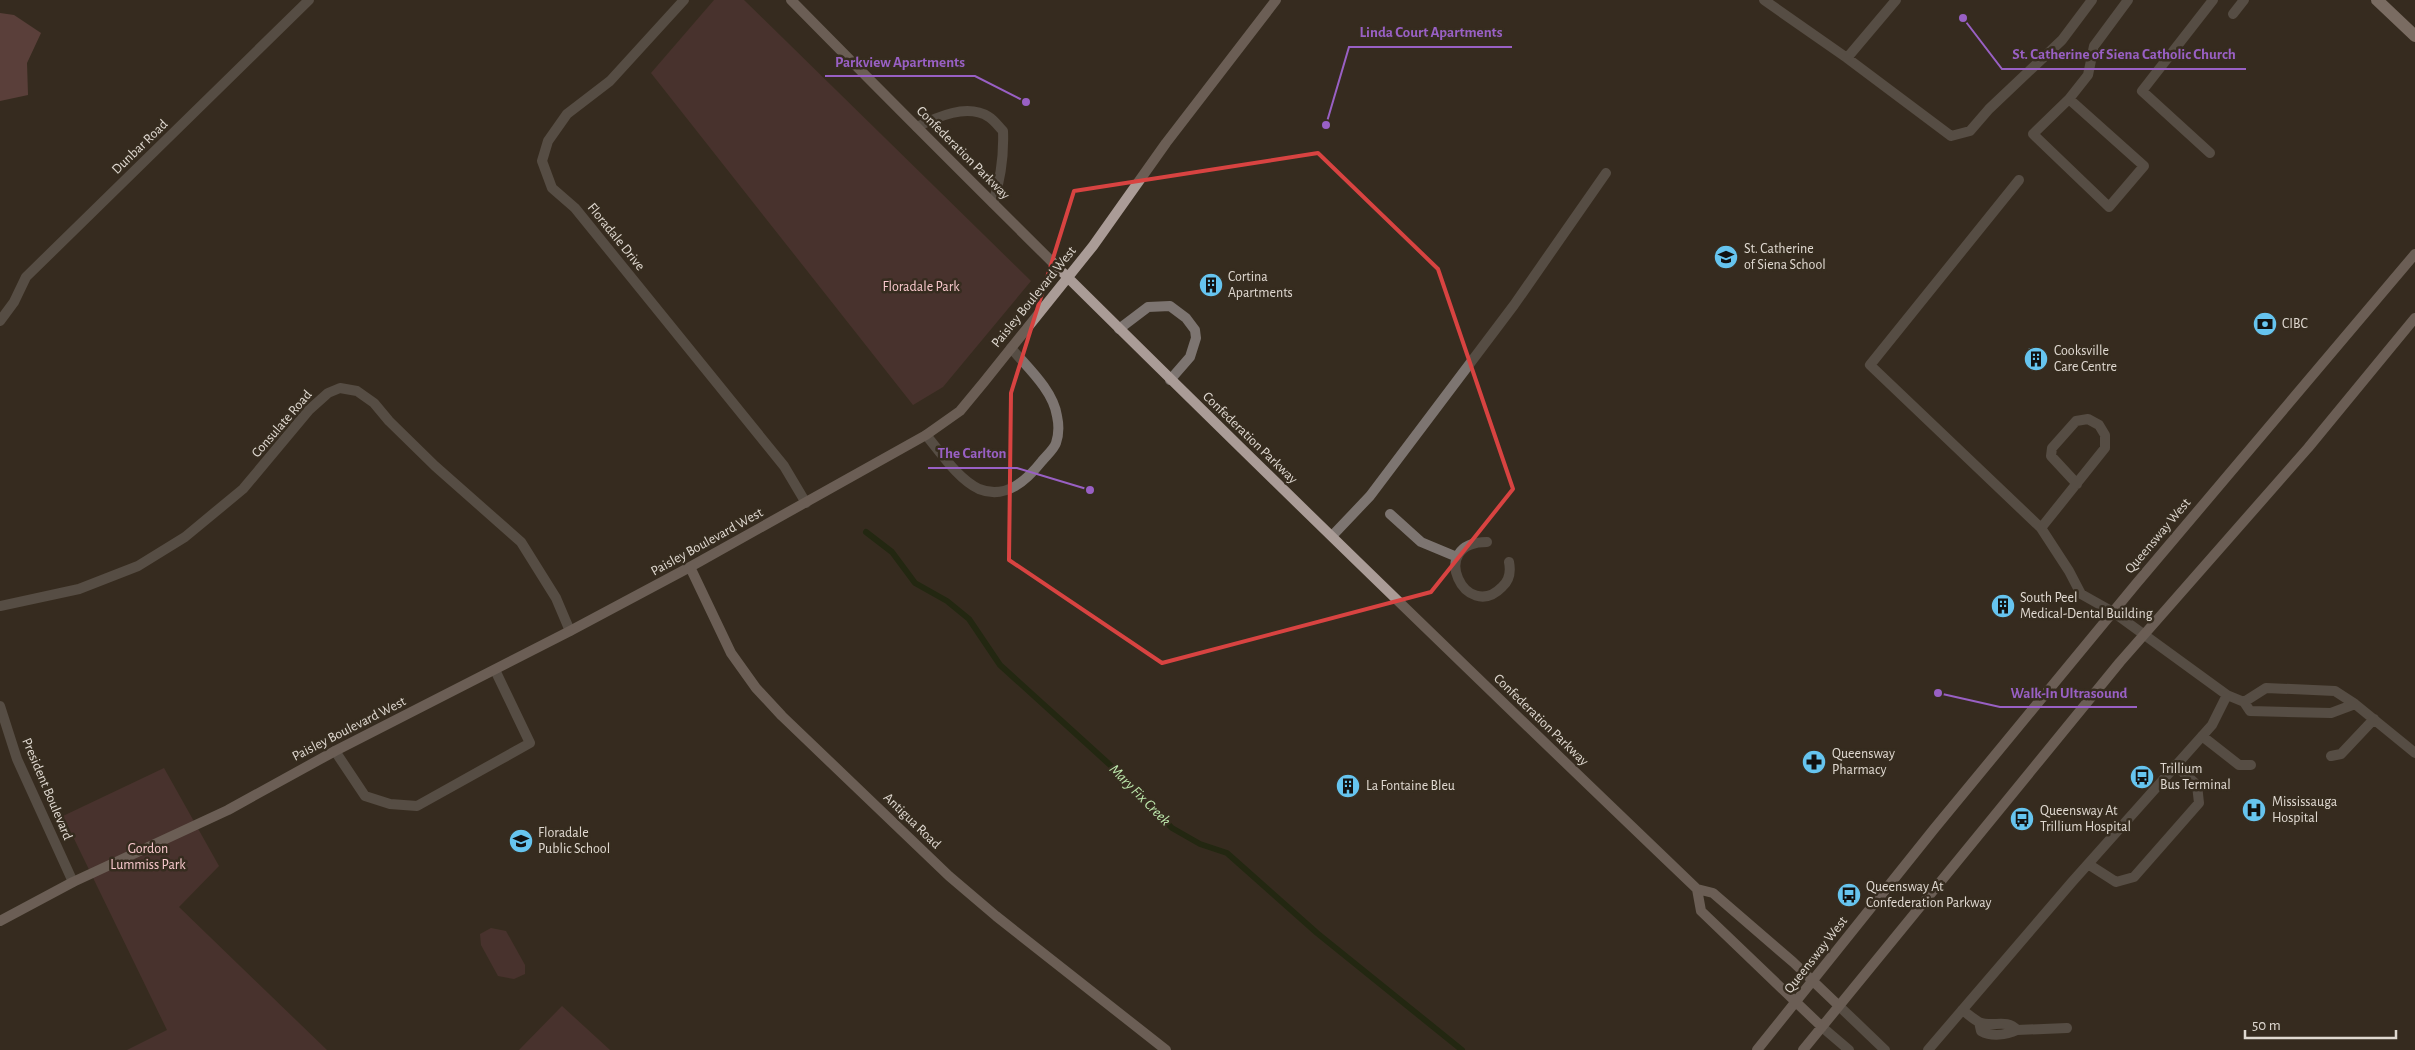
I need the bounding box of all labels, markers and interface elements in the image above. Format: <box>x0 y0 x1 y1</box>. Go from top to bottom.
callout: Linda Court Apartments <box>1349 17 1512 47</box>
text: Linda Court Apartments <box>1360 25 1503 40</box>
callout: St. Catherine of Siena Catholic Church <box>2002 39 2246 69</box>
callout: Parkview Apartments <box>825 46 975 76</box>
text: St. Catherine of Siena Catholic Church <box>2012 47 2236 62</box>
text: Parkview Apartments <box>835 55 965 70</box>
street label: Confederation Parkway <box>914 104 1012 202</box>
street label: Dunbar Road <box>109 117 171 177</box>
street label: Floradale Drive <box>585 201 647 273</box>
place label: St. Catherine of Siena School <box>1744 242 1826 272</box>
street label: Paisley Boulevard West <box>989 243 1079 350</box>
school or university icon: St. Catherine of Siena School <box>1713 244 1739 270</box>
place label: Cortina Apartments <box>1228 270 1293 300</box>
building icon: Cortina Apartments <box>1198 272 1224 298</box>
park label: Floradale Park <box>882 280 960 294</box>
bank icon: CIBC <box>2252 311 2278 337</box>
place label: CIBC <box>2282 317 2308 331</box>
place label: Cooksville Care Centre <box>2054 344 2117 374</box>
building icon: Cooksville Care Centre <box>2023 346 2049 372</box>
street label: Consulate Road <box>249 388 315 460</box>
street label: Confederation Parkway <box>1200 389 1300 487</box>
callout: The Carlton <box>928 438 1017 468</box>
text: The Carlton <box>937 446 1007 461</box>
street label: Queensway West <box>2123 495 2194 576</box>
street label: Paisley Boulevard West <box>649 505 766 579</box>
place label: South Peel Medical-Dental Building <box>2020 591 2153 621</box>
building icon: South Peel Medical-Dental Building <box>1990 593 2016 619</box>
street label: Confederation Parkway <box>1491 671 1591 769</box>
callout: Walk-In Ultrasound <box>2000 677 2137 707</box>
text: Walk-In Ultrasound <box>2010 686 2128 701</box>
street label: Paisley Boulevard West <box>290 694 409 764</box>
street label: President Boulevard <box>19 736 75 842</box>
place label: Queensway Pharmacy <box>1832 747 1895 777</box>
pharmacy icon: Queensway Pharmacy <box>1801 749 1827 775</box>
water label: Mary Fix Creek <box>1107 762 1174 829</box>
place label: Trillium Bus Terminal <box>2160 762 2231 792</box>
bus stop icon: Trillium Bus Terminal <box>2129 764 2155 790</box>
building icon: La Fontaine Bleu <box>1335 773 1361 799</box>
place label: La Fontaine Bleu <box>1366 779 1455 793</box>
street label: Antigua Road <box>881 790 943 852</box>
place label: Mississauga Hospital <box>2272 795 2338 825</box>
hospital icon: Mississauga Hospital <box>2241 797 2267 823</box>
place label: Queensway At Trillium Hospital <box>2040 804 2131 834</box>
bus stop icon: Queensway At Trillium Hospital <box>2009 806 2035 832</box>
place label: Floradale Public School <box>538 826 610 856</box>
school or university icon: Floradale Public School <box>508 828 534 854</box>
park label: Gordon Lummiss Park <box>110 842 186 872</box>
place label: Queensway At Confederation Parkway <box>1866 880 1992 910</box>
bus stop icon: Queensway At Confederation Parkway <box>1836 882 1862 908</box>
street label: Queensway West <box>1782 914 1851 996</box>
scale bar <box>2245 1008 2396 1040</box>
text: 50 m <box>2252 1018 2281 1033</box>

